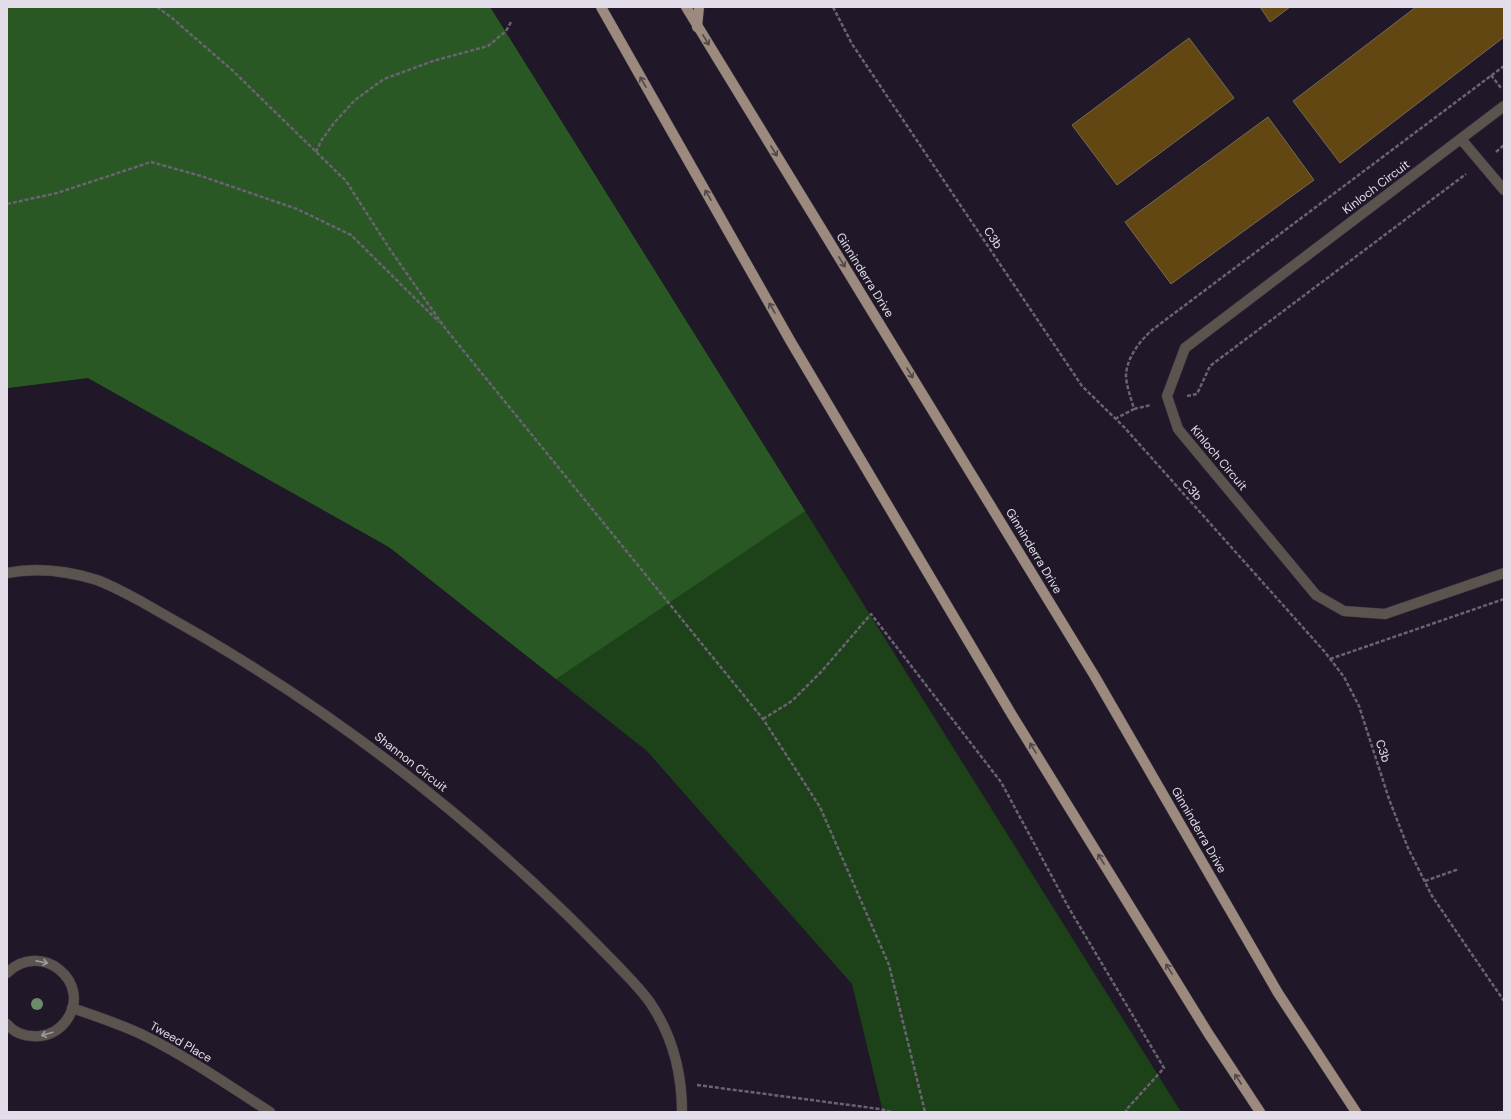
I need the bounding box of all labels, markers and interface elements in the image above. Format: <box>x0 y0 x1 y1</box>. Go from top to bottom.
one-way arrow <box>702 34 710 46</box>
one-way arrow <box>639 76 647 88</box>
one-way arrow <box>770 145 778 157</box>
street label: Kinloch Circuit <box>1339 156 1413 218</box>
one-way arrow <box>703 189 711 201</box>
street label: C3b <box>980 224 1006 252</box>
street label: Ginninderra Drive <box>833 230 898 320</box>
one-way arrow <box>838 256 846 268</box>
one-way arrow <box>767 302 775 314</box>
one-way arrow <box>906 367 914 379</box>
street label: Kinloch Circuit <box>1187 422 1251 494</box>
street label: C3b <box>1178 476 1206 504</box>
street label: Ginninderra Drive <box>1002 505 1066 597</box>
street label: Shannon Circuit <box>371 728 451 796</box>
street label: C3b <box>1372 737 1394 765</box>
one-way arrow <box>1028 742 1036 754</box>
street label: Ginninderra Drive <box>1168 784 1230 876</box>
one-way arrow <box>1096 853 1104 865</box>
one-way arrow <box>35 958 48 966</box>
one-way arrow <box>1165 964 1173 975</box>
street label: Tweed Place <box>147 1018 215 1066</box>
one-way arrow <box>40 1031 53 1038</box>
one-way arrow <box>1234 1074 1242 1085</box>

